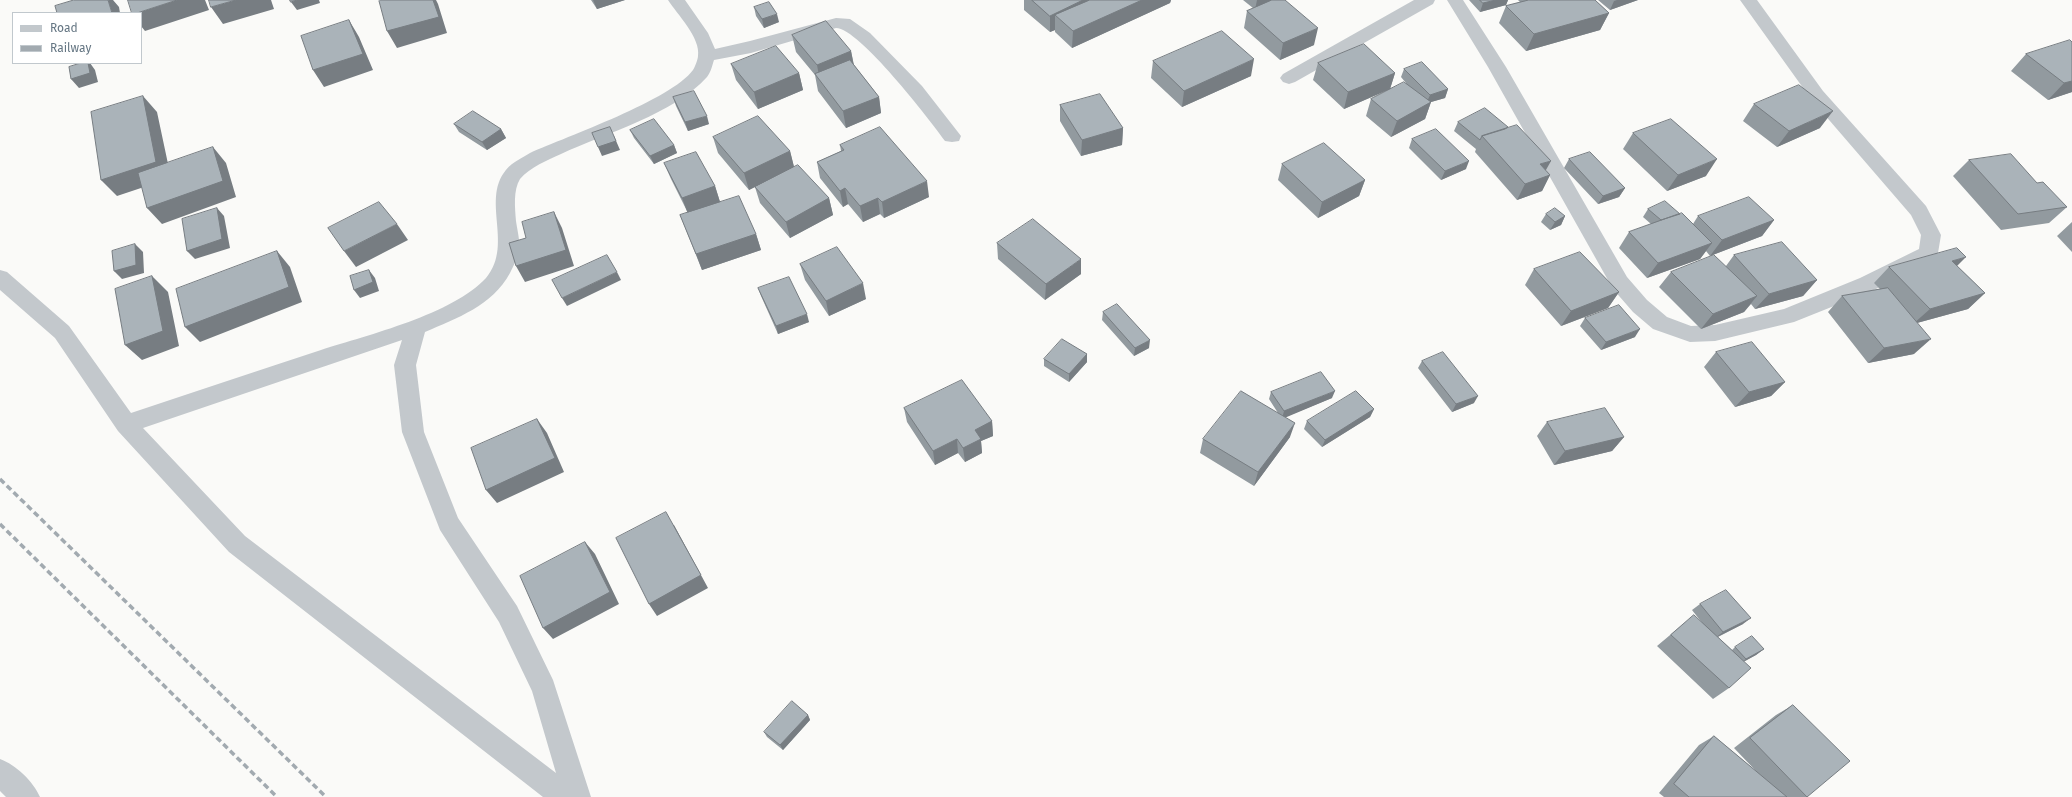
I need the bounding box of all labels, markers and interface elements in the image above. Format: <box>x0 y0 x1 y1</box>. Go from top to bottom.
legend <box>12 12 142 64</box>
text: Road <box>50 21 78 35</box>
text: Railway <box>50 41 91 55</box>

